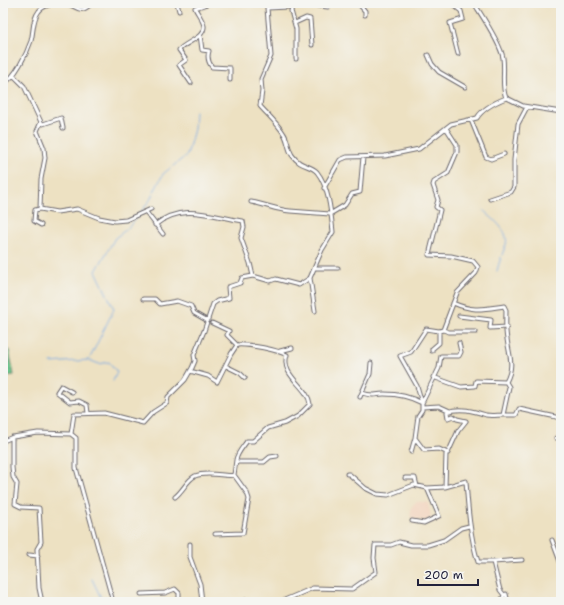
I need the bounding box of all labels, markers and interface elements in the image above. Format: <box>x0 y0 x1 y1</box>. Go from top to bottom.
scale bar <box>418 561 478 587</box>
text: 200 m <box>424 567 463 583</box>

